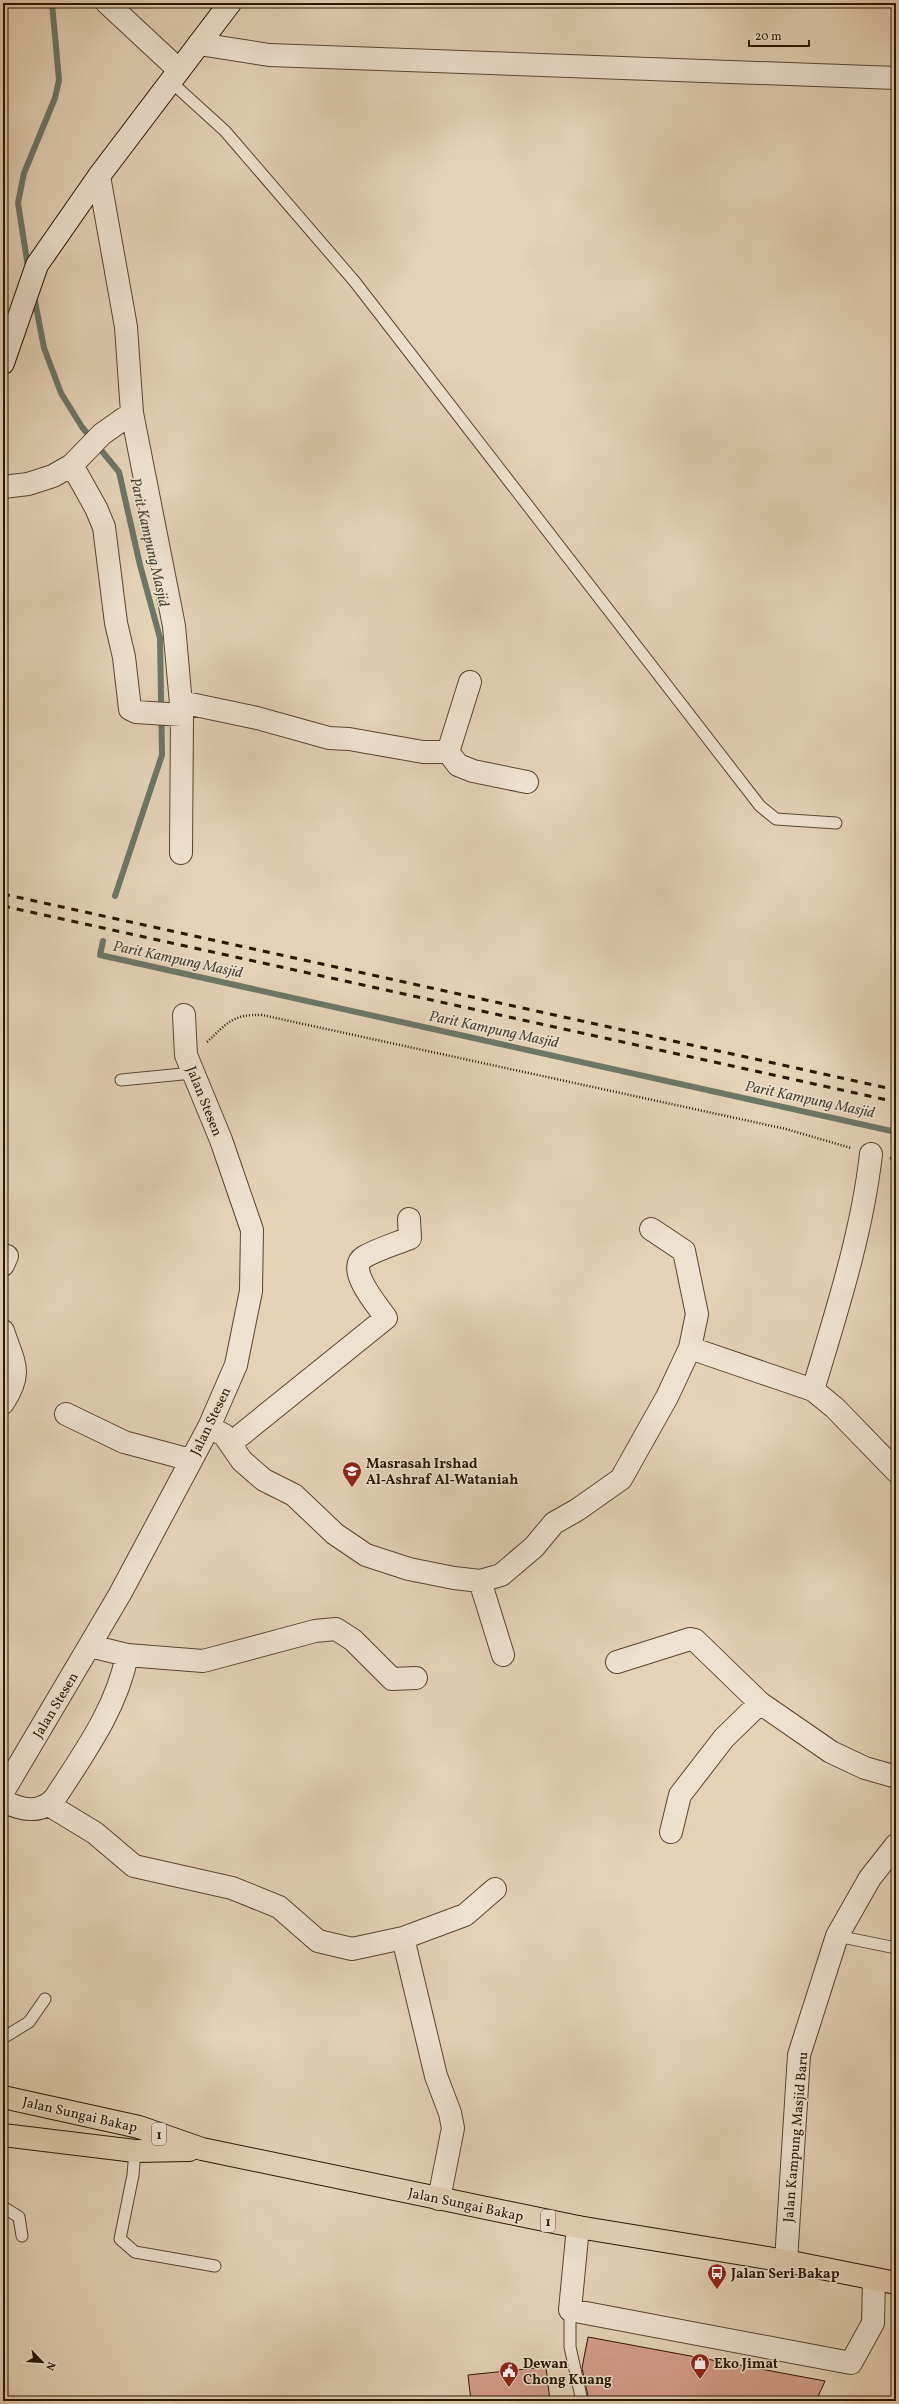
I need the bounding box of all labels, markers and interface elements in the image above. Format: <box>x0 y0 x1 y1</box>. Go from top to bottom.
scale bar <box>749 22 809 48</box>
text: 20 m <box>755 29 782 45</box>
water label: Parit Kampung Masjid <box>123 476 174 609</box>
water label: Parit Kampung Masjid <box>111 936 244 984</box>
water label: Parit Kampung Masjid <box>427 1006 560 1054</box>
street label: Jalan Stesen <box>181 1064 226 1139</box>
water label: Parit Kampung Masjid <box>743 1076 876 1124</box>
street label: Jalan Stesen <box>187 1384 236 1459</box>
place label: Masrasah Irshad Al-Ashraf Al-Wataniah <box>366 1455 518 1490</box>
school or university icon: Masrasah Irshad Al-Ashraf Al-Wataniah <box>341 1460 363 1488</box>
street label: Jalan Stesen <box>29 1669 83 1742</box>
street label: Jalan Kampung Masjid Baru <box>780 2051 813 2223</box>
street label: Jalan Sungai Bakap <box>20 2093 139 2138</box>
road number: 1 <box>152 2123 166 2145</box>
street label: Jalan Sungai Bakap <box>406 2184 525 2227</box>
road number: 1 <box>541 2210 555 2232</box>
bus stop icon: Jalan Seri Bakap <box>706 2262 728 2290</box>
place label: Jalan Seri Bakap <box>730 2265 840 2284</box>
north arrow <box>22 2342 62 2382</box>
shop icon: Eko Jimat <box>689 2352 711 2380</box>
place label: Dewan Chong Kuang <box>523 2355 612 2390</box>
place label: Eko Jimat <box>714 2355 778 2374</box>
text: N <box>41 2359 58 2372</box>
public building icon: Dewan Chong Kuang <box>498 2360 520 2388</box>

